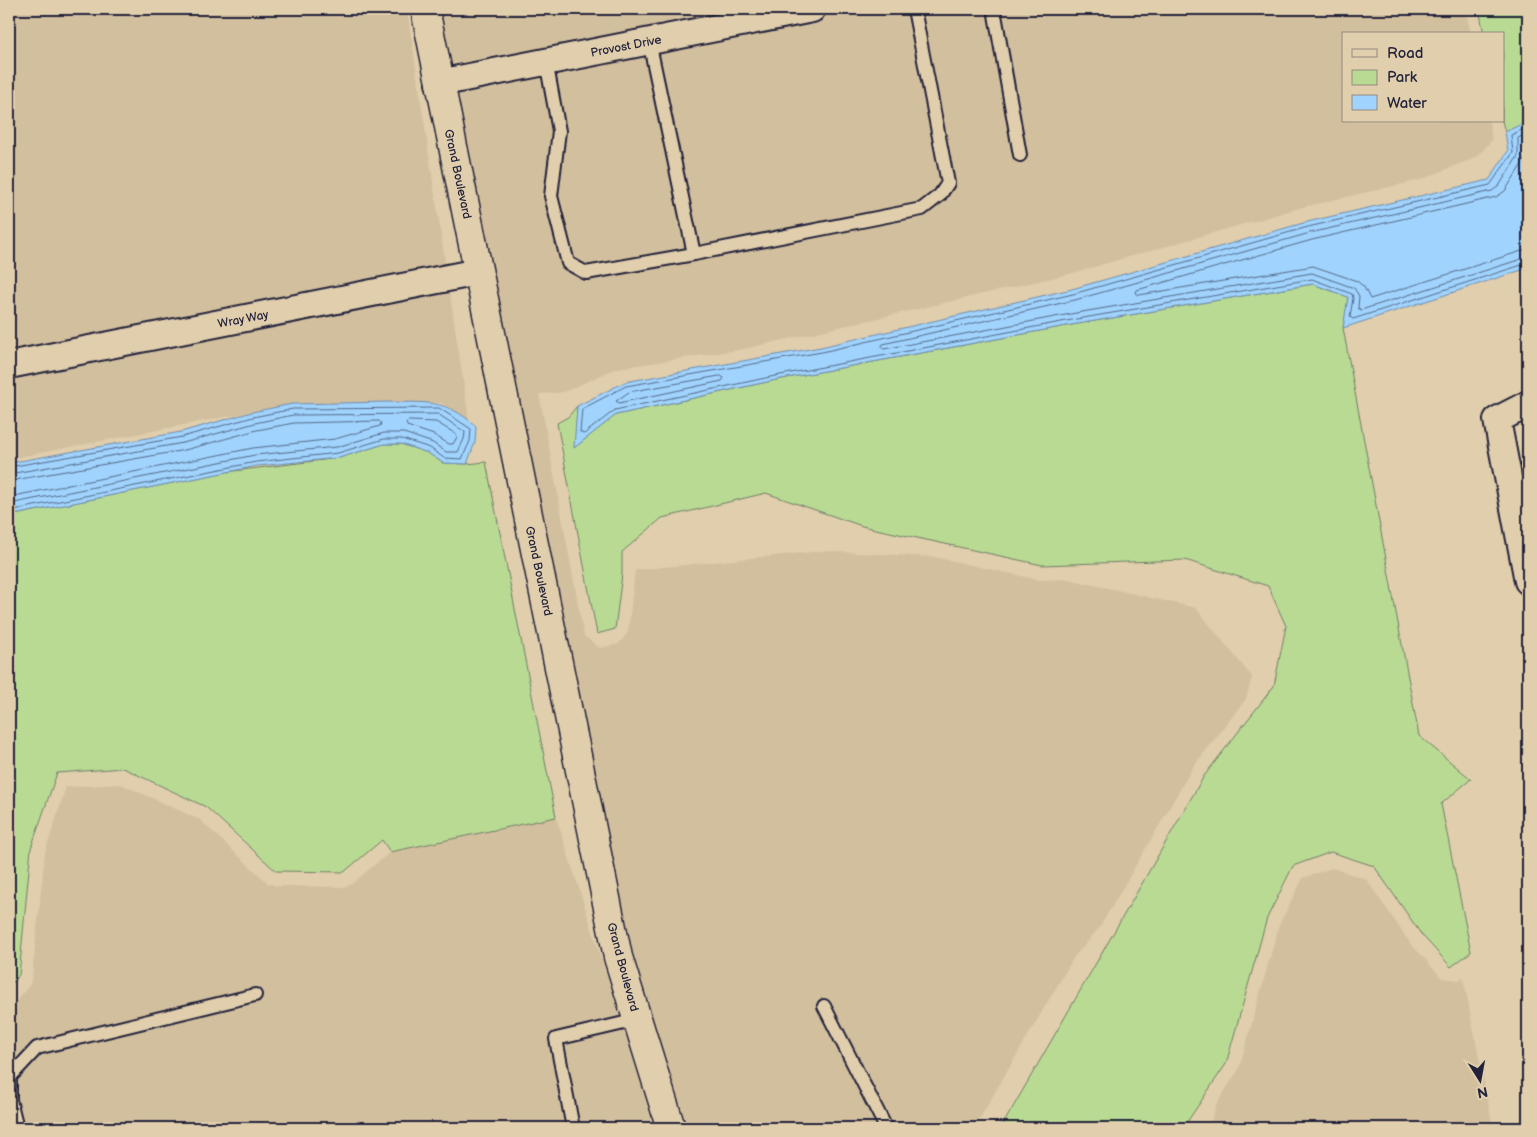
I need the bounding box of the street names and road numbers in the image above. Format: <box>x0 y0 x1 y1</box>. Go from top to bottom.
street label: Provost Drive <box>589 32 663 61</box>
street label: Grand Boulevard <box>441 128 474 220</box>
street label: Wray Way <box>216 307 270 332</box>
street label: Grand Boulevard <box>522 525 555 617</box>
street label: Grand Boulevard <box>603 921 642 1013</box>

